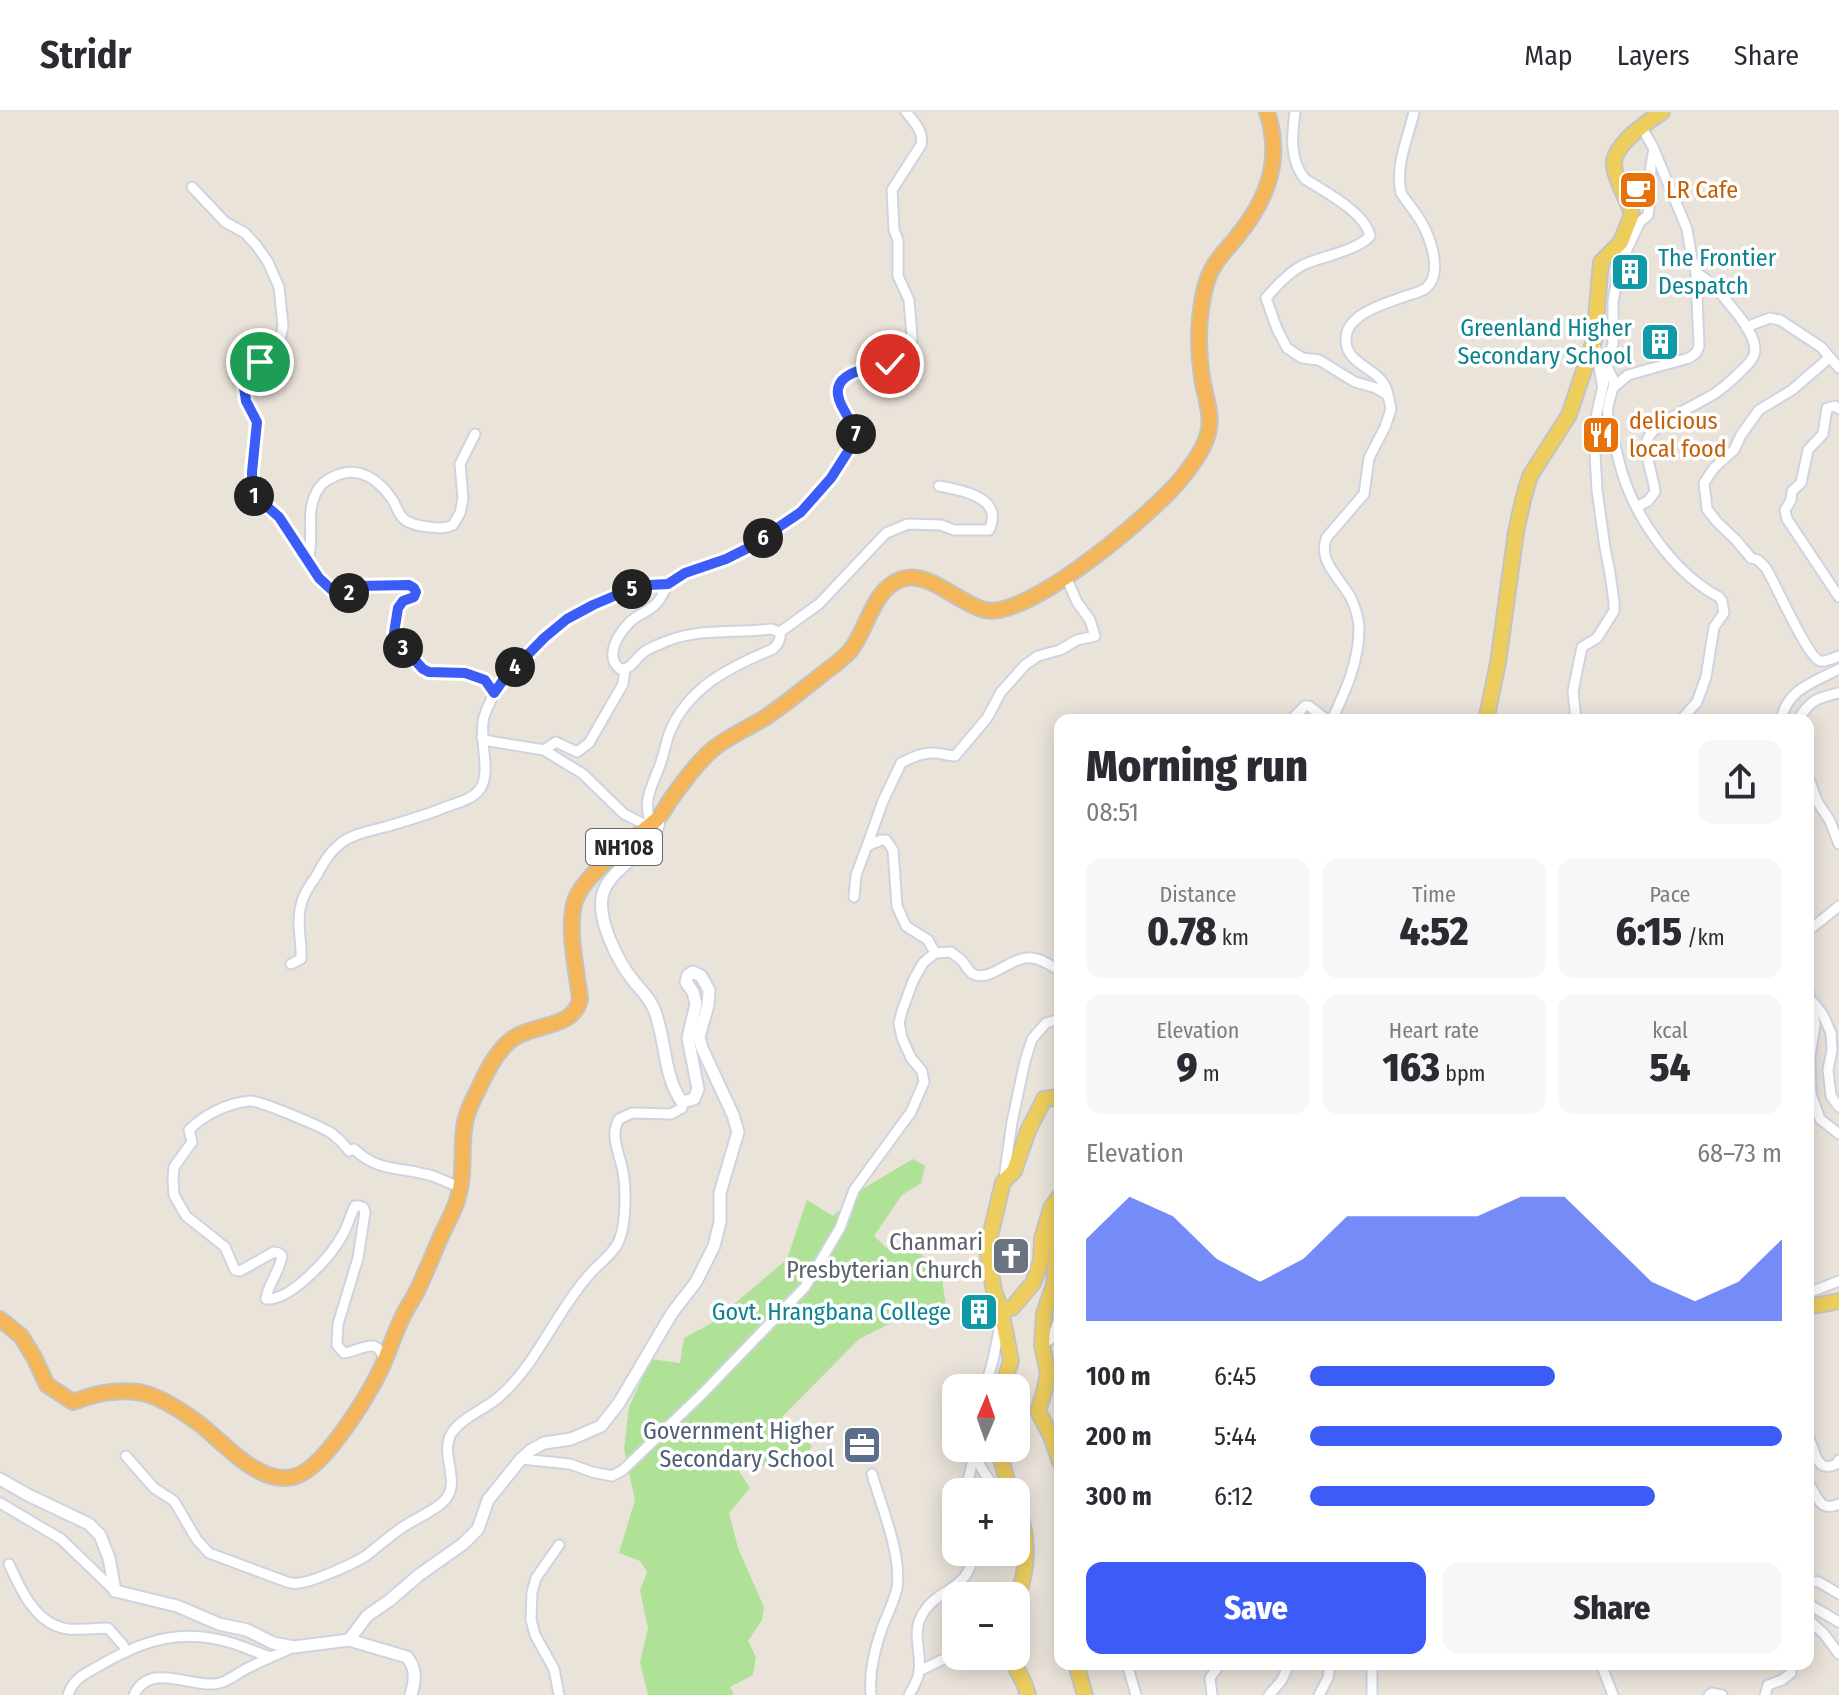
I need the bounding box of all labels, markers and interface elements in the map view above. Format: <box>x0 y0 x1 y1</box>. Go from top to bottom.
text: Stridr <box>40 32 131 78</box>
text: Map <box>1524 39 1573 72</box>
text: Layers <box>1617 39 1690 72</box>
text: Share <box>1734 39 1799 72</box>
cafe icon: LR Cafe <box>1617 169 1659 211</box>
place label: LR Cafe <box>1666 176 1738 204</box>
place label: The Frontier Despatch <box>1658 244 1777 300</box>
building icon: The Frontier Despatch <box>1609 251 1651 293</box>
place label: Greenland Higher Secondary School <box>1457 314 1633 370</box>
building icon: Greenland Higher Secondary School <box>1639 321 1681 363</box>
pin <box>226 328 294 396</box>
pin <box>856 330 924 398</box>
icon: arrive <box>238 340 282 384</box>
icon: check <box>868 342 912 386</box>
place label: delicious local food <box>1629 407 1727 463</box>
pin: 7 <box>836 414 876 454</box>
restaurant icon: delicious local food <box>1580 414 1622 456</box>
text: 7 <box>851 420 861 447</box>
pin: 1 <box>234 476 274 516</box>
text: 1 <box>249 482 259 509</box>
pin: 6 <box>743 518 783 558</box>
text: 6 <box>757 524 769 551</box>
pin: 5 <box>612 569 652 609</box>
pin: 2 <box>329 573 369 613</box>
text: 5 <box>627 575 637 602</box>
text: 2 <box>344 579 354 606</box>
pin: 3 <box>383 628 423 668</box>
text: 3 <box>398 634 408 661</box>
pin: 4 <box>495 647 535 687</box>
text: 4 <box>509 653 521 680</box>
text: Morning run <box>1086 740 1308 793</box>
button: share <box>1698 740 1782 824</box>
text: 08:51 <box>1086 797 1139 828</box>
road number: NH108 <box>586 829 662 865</box>
text: Distance <box>1159 881 1237 908</box>
text: Time <box>1412 881 1456 908</box>
text: Pace <box>1649 881 1691 908</box>
text: 0.78 <box>1147 908 1217 956</box>
text: 4:52 <box>1400 908 1468 956</box>
text: 6:15 <box>1615 908 1682 956</box>
text: km <box>1217 924 1249 951</box>
text: /km <box>1682 924 1725 951</box>
text: Elevation <box>1157 1017 1239 1044</box>
text: Heart rate <box>1389 1017 1479 1044</box>
text: kcal <box>1652 1017 1688 1044</box>
text: 9 <box>1176 1044 1198 1092</box>
text: 163 <box>1382 1044 1440 1092</box>
text: 54 <box>1650 1044 1691 1092</box>
text: m <box>1198 1060 1220 1087</box>
text: bpm <box>1440 1060 1486 1087</box>
text: Elevation <box>1086 1138 1184 1169</box>
text: 68–73 m <box>1697 1138 1782 1169</box>
place label: Chanmari Presbyterian Church <box>786 1228 983 1284</box>
church icon: Chanmari Presbyterian Church <box>990 1235 1032 1277</box>
building icon: Govt. Hrangbana College <box>958 1291 1000 1333</box>
place label: Govt. Hrangbana College <box>712 1298 951 1326</box>
text: 100 m <box>1086 1361 1151 1392</box>
text: 6:45 <box>1214 1361 1257 1392</box>
north arrow <box>942 1374 1030 1462</box>
map controls <box>942 1374 1030 1670</box>
place label: Government Higher Secondary School <box>643 1417 835 1473</box>
text: 200 m <box>1086 1421 1152 1452</box>
text: 5:44 <box>1214 1421 1256 1452</box>
office icon: Government Higher Secondary School <box>841 1424 883 1466</box>
button: + <box>942 1478 1030 1566</box>
text: 300 m <box>1086 1481 1152 1512</box>
text: 6:12 <box>1214 1481 1253 1512</box>
button: Save <box>1086 1562 1426 1654</box>
button: Share <box>1442 1562 1782 1654</box>
button: − <box>942 1582 1030 1670</box>

